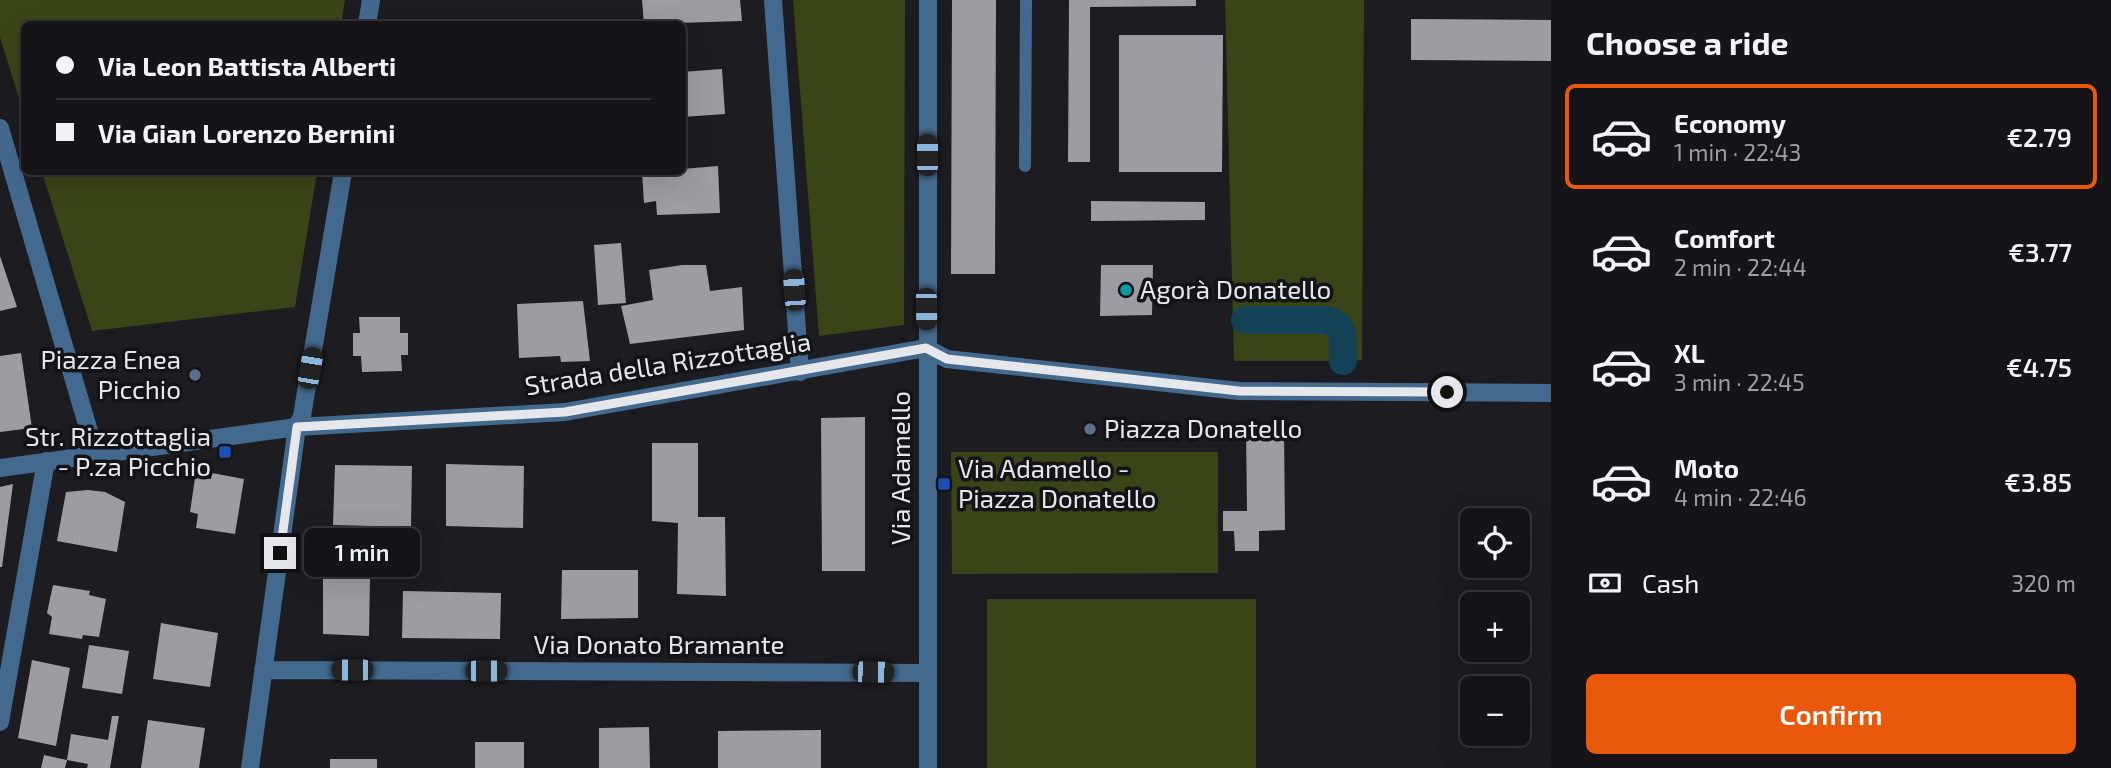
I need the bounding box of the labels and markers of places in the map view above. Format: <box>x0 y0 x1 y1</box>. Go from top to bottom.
place label: Agorà Donatello <box>1140 273 1331 304</box>
marker: Agorà Donatello <box>1118 282 1134 298</box>
place label: Piazza Enea Picchio <box>40 343 181 404</box>
marker: Piazza Enea Picchio <box>187 367 203 383</box>
place label: Piazza Donatello <box>1104 412 1302 443</box>
place label: Str. Rizzottaglia - P.za Picchio <box>25 420 211 481</box>
marker: Piazza Donatello <box>1082 421 1098 437</box>
marker: Str. Rizzottaglia - P.za Picchio <box>217 444 233 460</box>
place label: Via Adamello - Piazza Donatello <box>958 452 1156 513</box>
marker: Via Adamello - Piazza Donatello <box>936 476 952 492</box>

